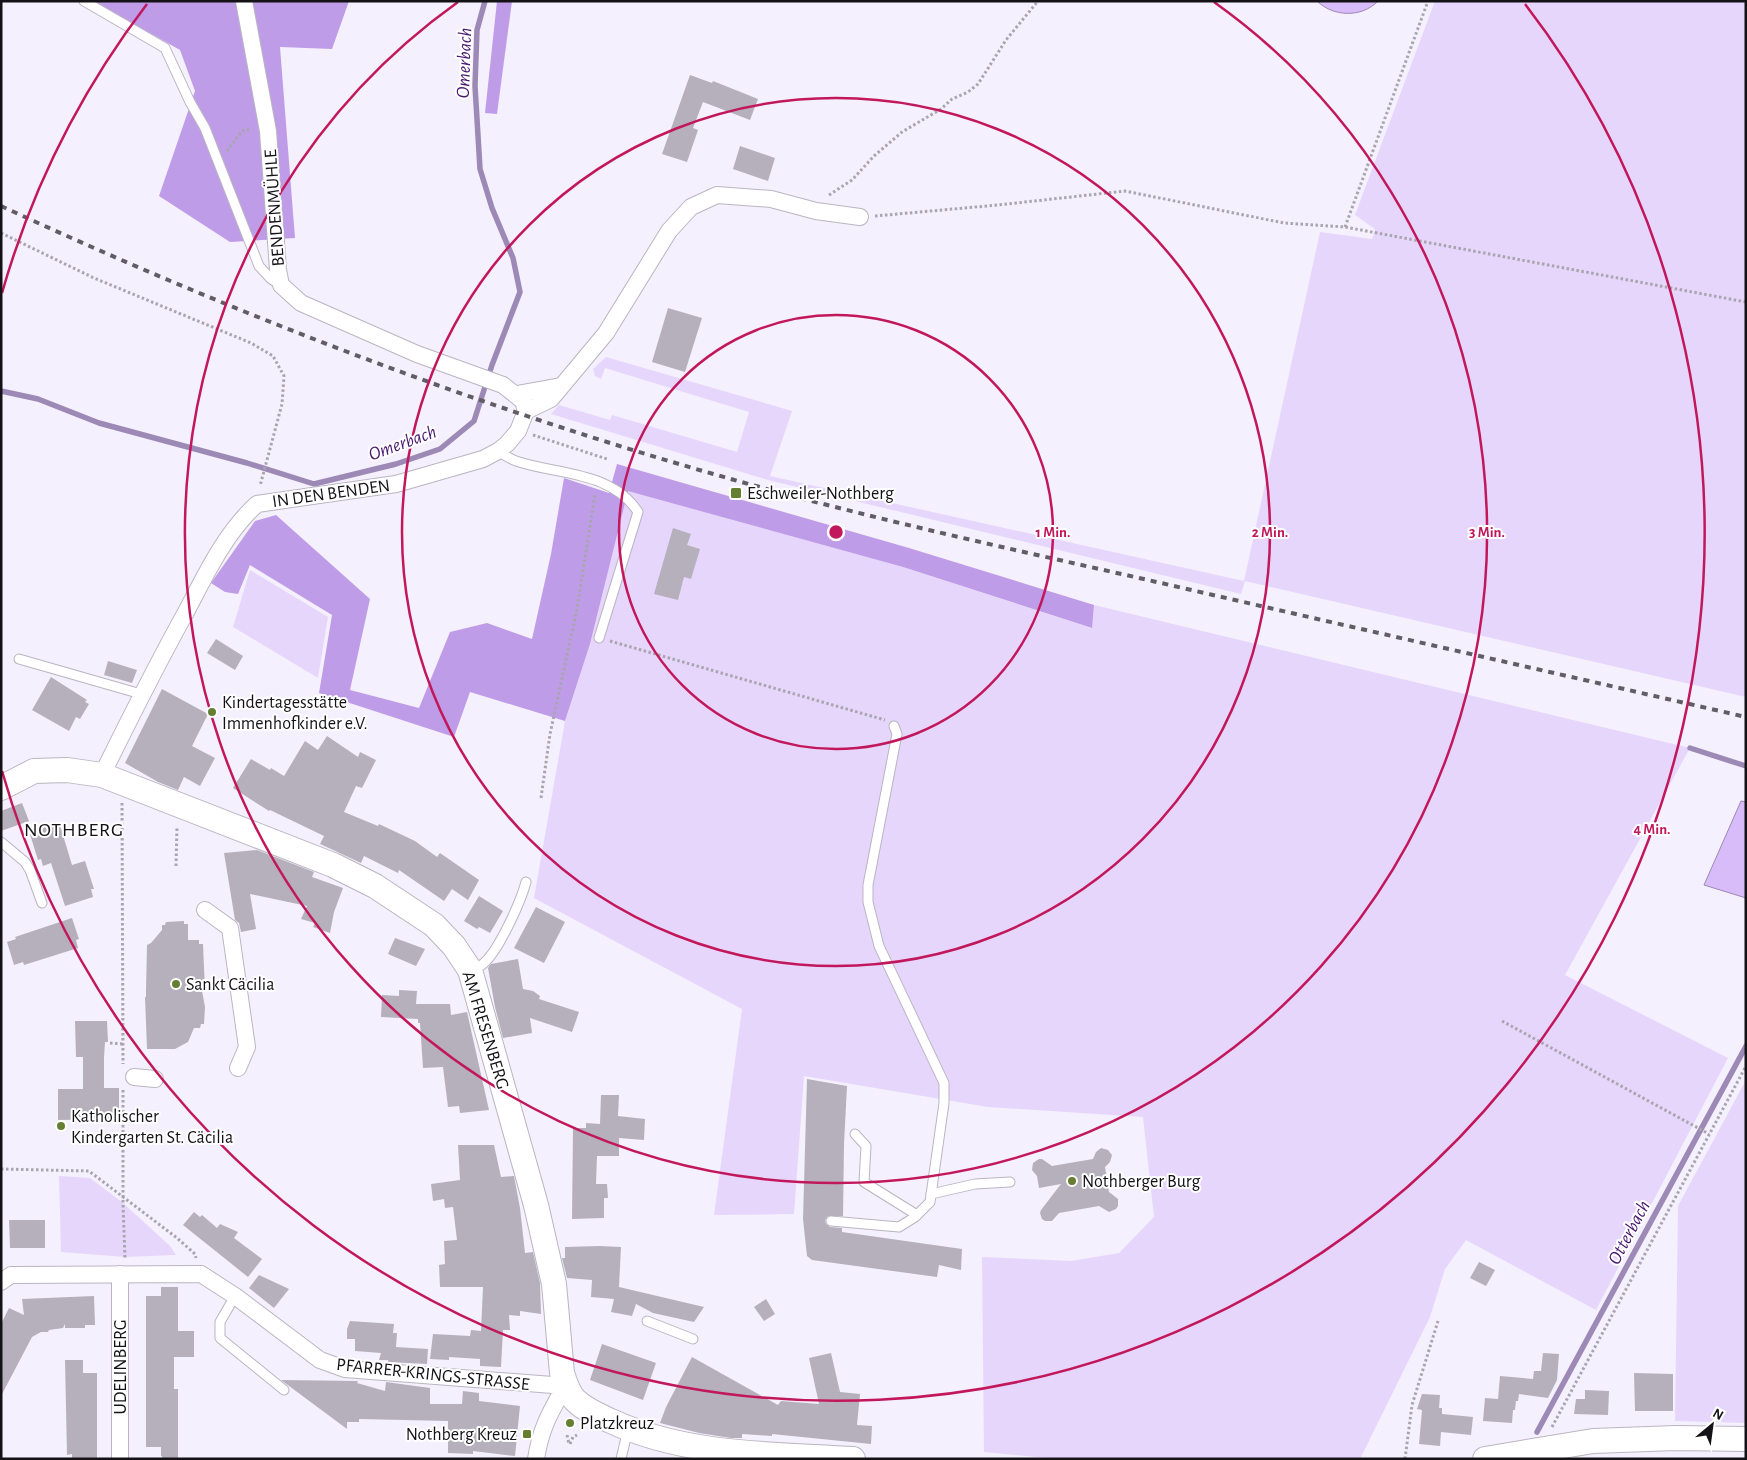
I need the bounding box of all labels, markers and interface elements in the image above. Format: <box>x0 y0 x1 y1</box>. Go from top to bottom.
water label: Omerbach <box>454 27 475 99</box>
street label: BENDENMÜHLE <box>260 149 288 267</box>
water label: Omerbach <box>366 422 439 464</box>
street label: IN DEN BENDEN <box>271 477 391 511</box>
place label: Eschweiler-Nothberg <box>747 485 894 503</box>
marker: Eschweiler-Nothberg <box>729 486 743 500</box>
centre of rings <box>827 523 845 541</box>
text: 1 Min. <box>1036 525 1070 540</box>
text: 2 Min. <box>1252 525 1288 540</box>
text: 3 Min. <box>1469 525 1505 540</box>
place label: Kindertagesstätte Immenhofkinder e.V. <box>222 694 368 733</box>
marker: Kindertagesstätte Immenhofkinder e.V. <box>206 706 218 718</box>
district label: NOTHBERG <box>24 820 124 840</box>
text: 4 Min. <box>1633 822 1671 837</box>
street label: AM FRESENBERG <box>459 969 512 1091</box>
place label: Sankt Cäcilia <box>186 976 275 994</box>
marker: Sankt Cäcilia <box>170 978 182 990</box>
place label: Katholischer Kindergarten St. Cäcilia <box>71 1108 233 1147</box>
marker: Katholischer Kindergarten St. Cäcilia <box>55 1120 67 1132</box>
place label: Nothberger Burg <box>1082 1173 1201 1191</box>
marker: Nothberger Burg <box>1066 1175 1078 1187</box>
water label: Otterbach <box>1605 1198 1654 1268</box>
street label: UDELINBERG <box>112 1319 130 1415</box>
street label: PFARRER-KRINGS-STRASSE <box>335 1356 531 1394</box>
north arrow <box>1687 1400 1737 1450</box>
text: N <box>1710 1406 1725 1423</box>
place label: Platzkreuz <box>580 1415 654 1433</box>
marker: Platzkreuz <box>564 1417 576 1429</box>
place label: Nothberg Kreuz <box>406 1426 517 1444</box>
marker: Nothberg Kreuz <box>521 1428 533 1440</box>

